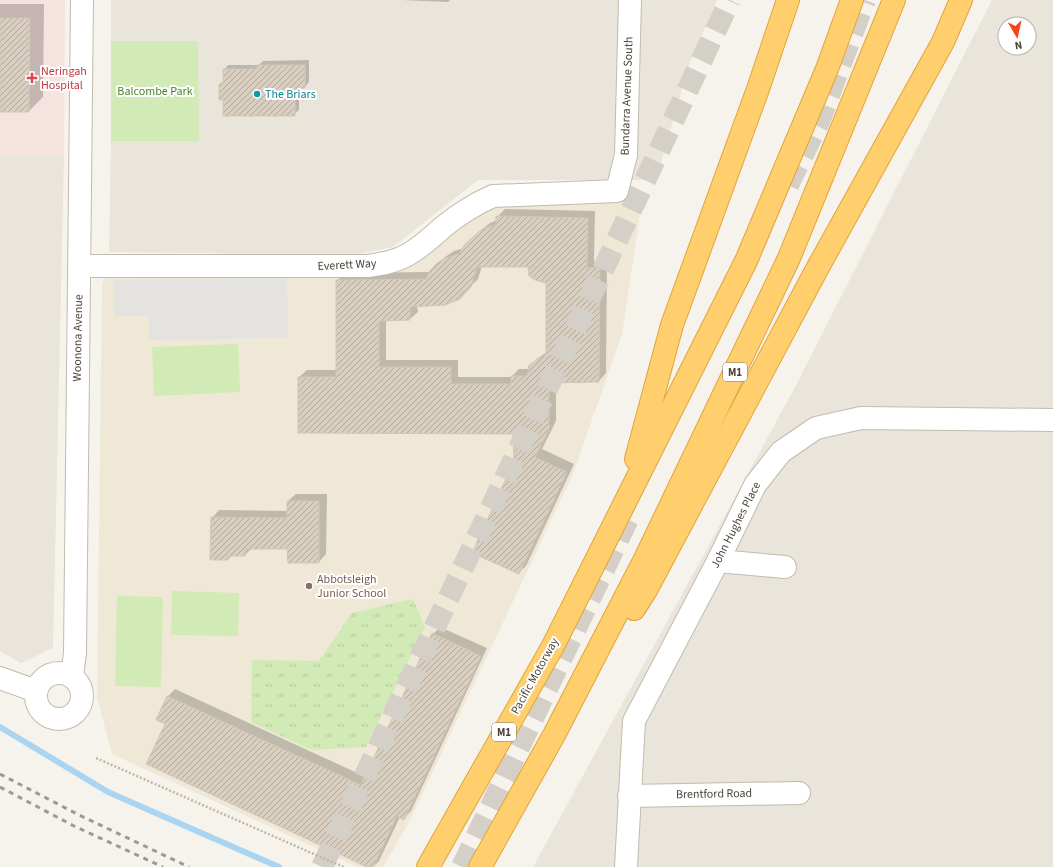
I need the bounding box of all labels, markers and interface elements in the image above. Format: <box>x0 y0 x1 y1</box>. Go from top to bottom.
north arrow <box>997 16 1037 56</box>
street label: Bundarra Avenue South <box>616 36 638 156</box>
text: N <box>1014 37 1023 53</box>
place label: Neringah Hospital <box>41 63 87 94</box>
marker: Neringah Hospital <box>26 72 38 84</box>
park label: Balcombe Park <box>117 83 193 100</box>
place label: The Briars <box>265 86 316 103</box>
marker: The Briars <box>252 89 262 99</box>
street label: Everett Way <box>317 255 377 275</box>
street label: Woonona Avenue <box>69 294 87 382</box>
road number: M1 <box>723 363 747 381</box>
street label: John Hughes Place <box>707 479 765 571</box>
place label: Abbotsleigh Junior School <box>317 571 386 602</box>
marker: Abbotsleigh Junior School <box>304 581 314 591</box>
street label: Pacific Motorway <box>507 634 563 717</box>
road number: M1 <box>492 723 516 741</box>
street label: Brentford Road <box>676 785 752 803</box>

